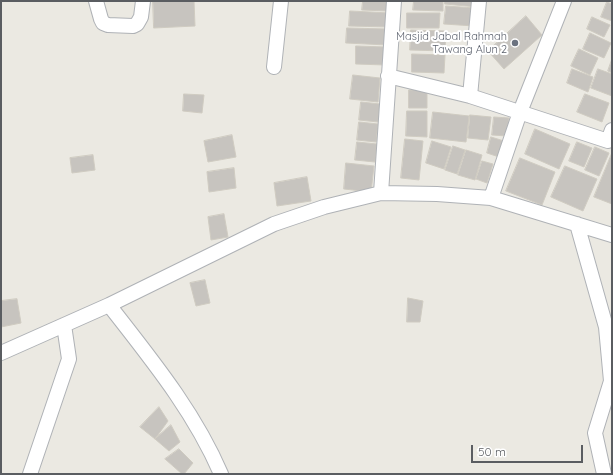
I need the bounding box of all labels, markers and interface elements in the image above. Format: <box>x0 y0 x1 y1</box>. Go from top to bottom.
place label: Masjid Jabal Rahmah Tawang Alun 2 <box>396 30 507 56</box>
marker: Masjid Jabal Rahmah Tawang Alun 2 <box>510 38 520 48</box>
scale bar <box>473 437 585 463</box>
text: 50 m <box>478 444 506 459</box>

